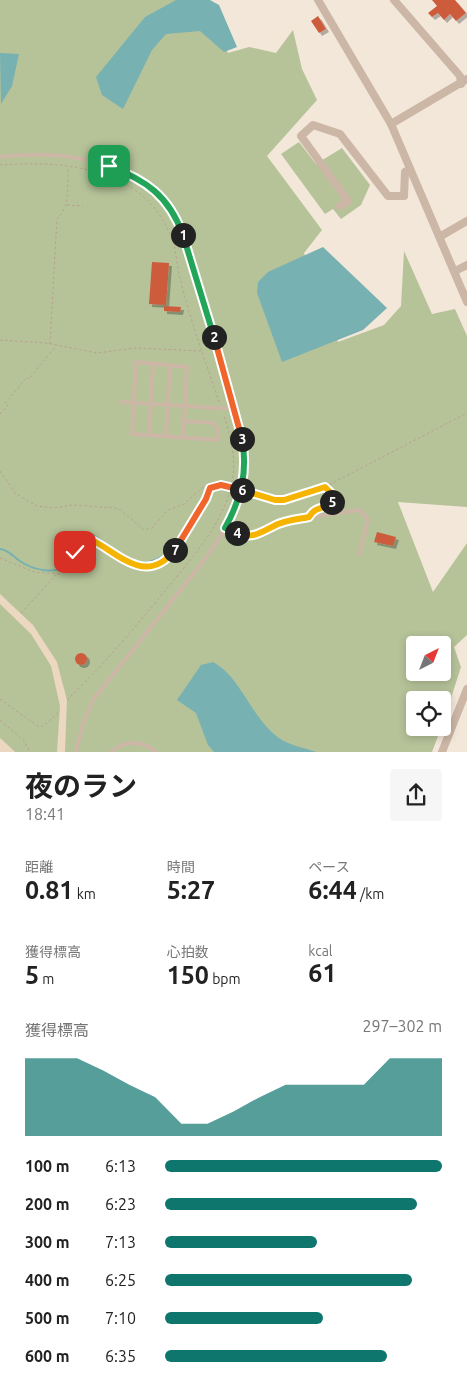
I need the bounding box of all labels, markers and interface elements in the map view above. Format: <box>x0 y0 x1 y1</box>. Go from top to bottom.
pin <box>88 145 130 187</box>
icon: arrive <box>95 152 123 180</box>
pin: 1 <box>170 222 196 248</box>
text: 1 <box>180 227 187 243</box>
pin: 2 <box>202 324 226 350</box>
text: 2 <box>211 329 218 345</box>
pin: 3 <box>230 426 254 452</box>
text: 3 <box>239 431 246 447</box>
pin: 6 <box>230 478 254 502</box>
text: 6 <box>239 482 246 498</box>
pin: 5 <box>320 490 344 514</box>
text: 5 <box>329 494 336 510</box>
pin: 4 <box>224 520 250 546</box>
text: 4 <box>234 525 241 541</box>
pin <box>54 531 96 573</box>
icon: check <box>61 538 89 566</box>
pin: 7 <box>162 538 188 562</box>
text: 7 <box>172 542 179 558</box>
north arrow <box>406 636 451 681</box>
map controls <box>406 636 451 736</box>
button: locate <box>406 691 451 736</box>
button: share <box>390 769 442 821</box>
text: 夜のラン <box>25 770 137 801</box>
text: 18:41 <box>25 805 65 823</box>
text: 距離 <box>25 859 53 875</box>
text: 時間 <box>167 859 195 875</box>
text: ペース <box>308 859 350 875</box>
text: 0.81 <box>25 876 73 904</box>
text: 5:27 <box>167 876 215 904</box>
text: 6:44 <box>308 876 357 904</box>
text: km <box>73 886 96 902</box>
text: /km <box>357 886 384 902</box>
text: kcal <box>308 943 333 959</box>
text: 獲得標高 <box>25 944 81 960</box>
text: 心拍数 <box>167 944 209 960</box>
text: 61 <box>308 959 337 987</box>
text: 5 <box>25 961 39 989</box>
text: 150 <box>167 961 209 989</box>
text: m <box>39 971 54 987</box>
text: bpm <box>209 971 241 987</box>
text: 297–302 m <box>362 1017 442 1035</box>
text: 獲得標高 <box>25 1021 89 1039</box>
text: 100 m <box>25 1157 70 1175</box>
text: 6:13 <box>105 1157 136 1175</box>
text: 200 m <box>25 1195 70 1213</box>
text: 6:23 <box>105 1195 136 1213</box>
text: 300 m <box>25 1233 70 1251</box>
text: 7:13 <box>105 1233 136 1251</box>
text: 400 m <box>25 1271 70 1289</box>
text: 6:25 <box>105 1271 136 1289</box>
text: 500 m <box>25 1309 70 1327</box>
text: 7:10 <box>105 1309 136 1327</box>
text: 600 m <box>25 1347 70 1365</box>
text: 6:35 <box>105 1347 136 1365</box>

